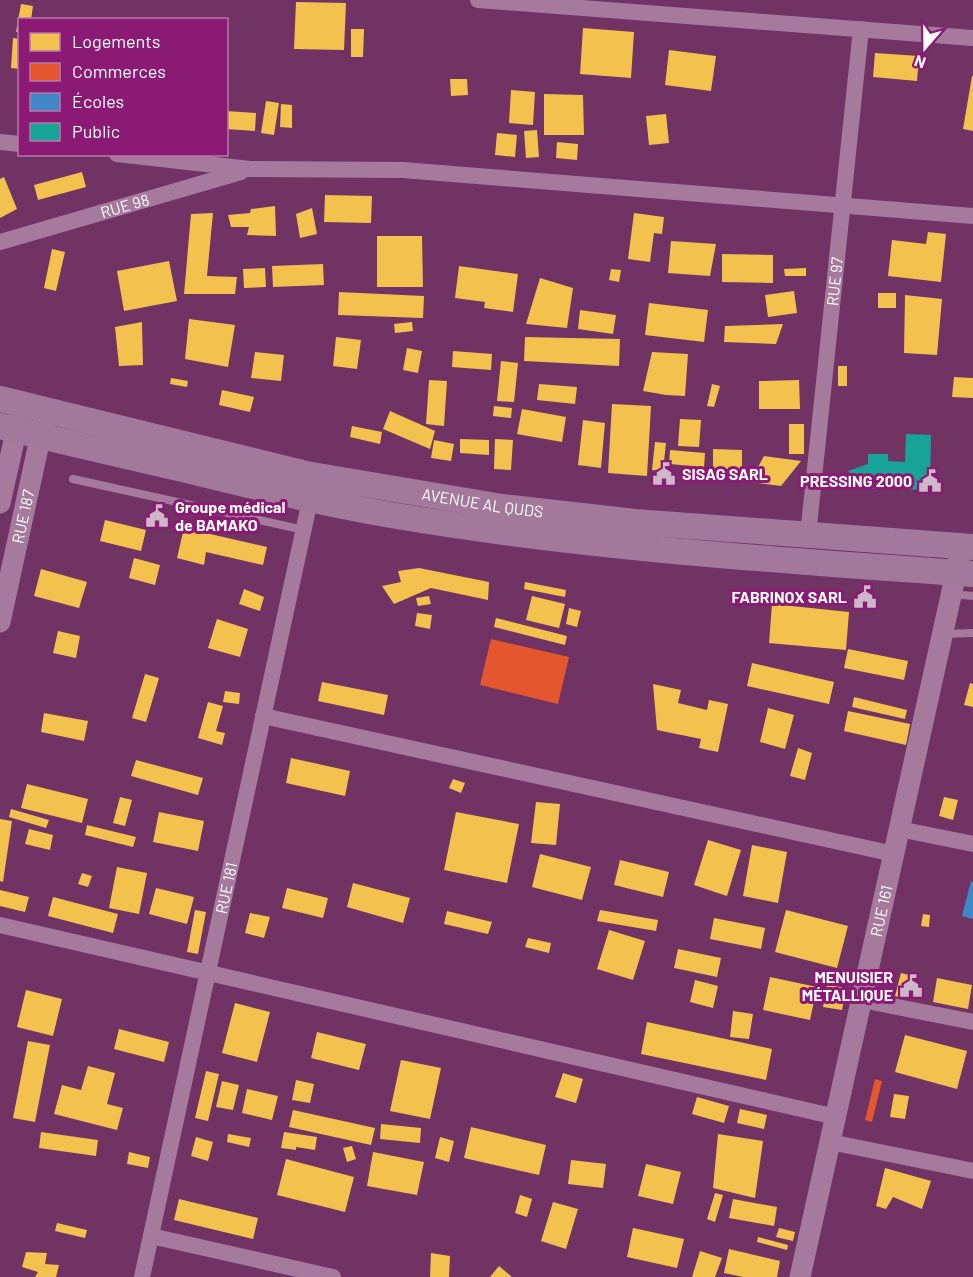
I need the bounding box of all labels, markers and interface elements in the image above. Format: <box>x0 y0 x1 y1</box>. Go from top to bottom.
legend <box>18 18 228 156</box>
north arrow <box>895 18 955 78</box>
text: Logements <box>72 30 161 52</box>
text: N <box>911 52 928 73</box>
text: Commerces <box>72 60 166 82</box>
text: Écoles <box>72 90 124 112</box>
text: Public <box>72 120 120 142</box>
street label: RUE 98 <box>98 189 151 221</box>
street label: RUE 97 <box>822 256 846 307</box>
public building icon: SISAG SARL <box>651 461 677 487</box>
place label: SISAG SARL <box>682 464 768 483</box>
public building icon: PRESSING 2000 <box>917 468 943 494</box>
place label: PRESSING 2000 <box>800 471 912 490</box>
street label: AVENUE AL QUDS <box>420 484 544 521</box>
street label: RUE 187 <box>7 487 38 545</box>
place label: Groupe médical de BAMAKO <box>175 497 286 534</box>
public building icon: Groupe médical de BAMAKO <box>144 503 170 529</box>
public building icon: FABRINOX SARL <box>852 584 878 610</box>
place label: FABRINOX SARL <box>731 587 847 606</box>
street label: RUE 181 <box>211 860 240 915</box>
street label: RUE 161 <box>866 883 896 938</box>
place label: MENUISIER MÉTALLIQUE <box>802 967 893 1004</box>
public building icon: MENUISIER MÉTALLIQUE <box>898 973 924 999</box>

